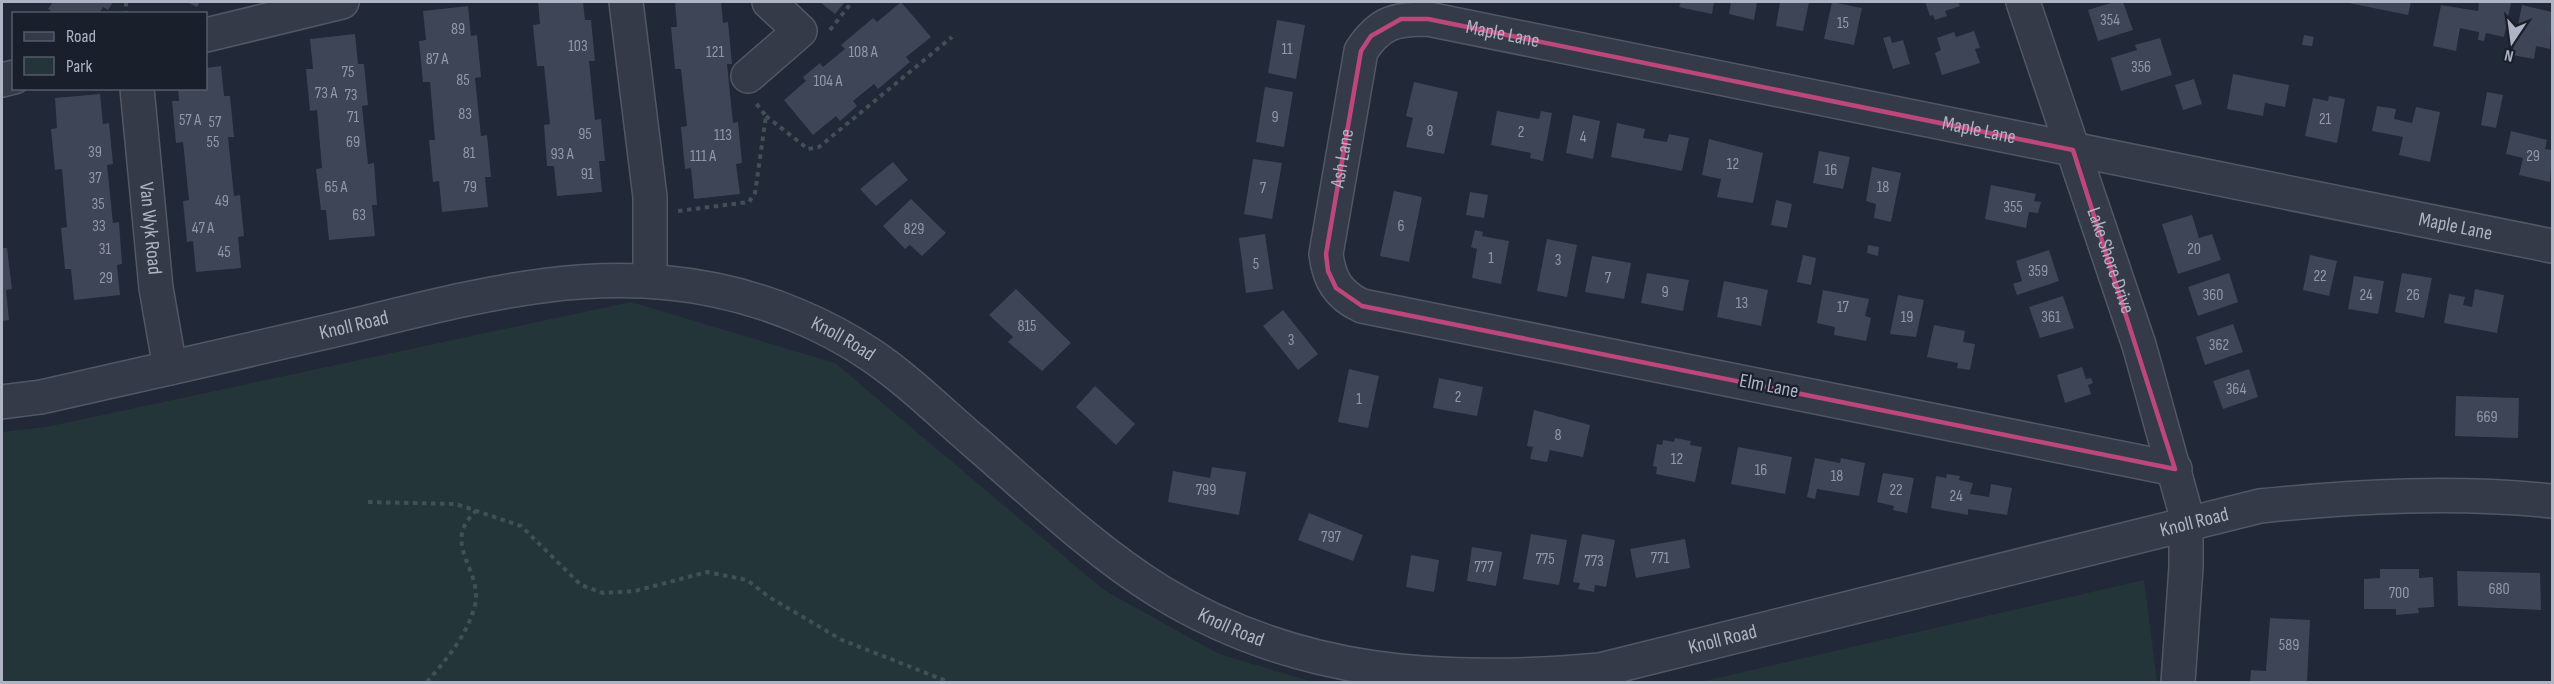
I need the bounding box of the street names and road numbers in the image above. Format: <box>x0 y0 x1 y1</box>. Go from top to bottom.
street label: Maple Lane <box>1464 15 1542 53</box>
street label: Maple Lane <box>1940 111 2018 149</box>
street label: Ash Lane <box>1325 127 1359 191</box>
street label: Van Wyk Road <box>134 181 167 276</box>
street label: Lake Shore Drive <box>2081 204 2140 317</box>
street label: Maple Lane <box>2417 207 2494 246</box>
street label: Knoll Road <box>317 306 391 345</box>
street label: Knoll Road <box>807 311 880 366</box>
street label: Elm Lane <box>1737 369 1801 403</box>
street label: Knoll Road <box>2157 502 2231 542</box>
street label: Knoll Road <box>1194 603 1267 652</box>
street label: Knoll Road <box>1686 619 1759 660</box>

